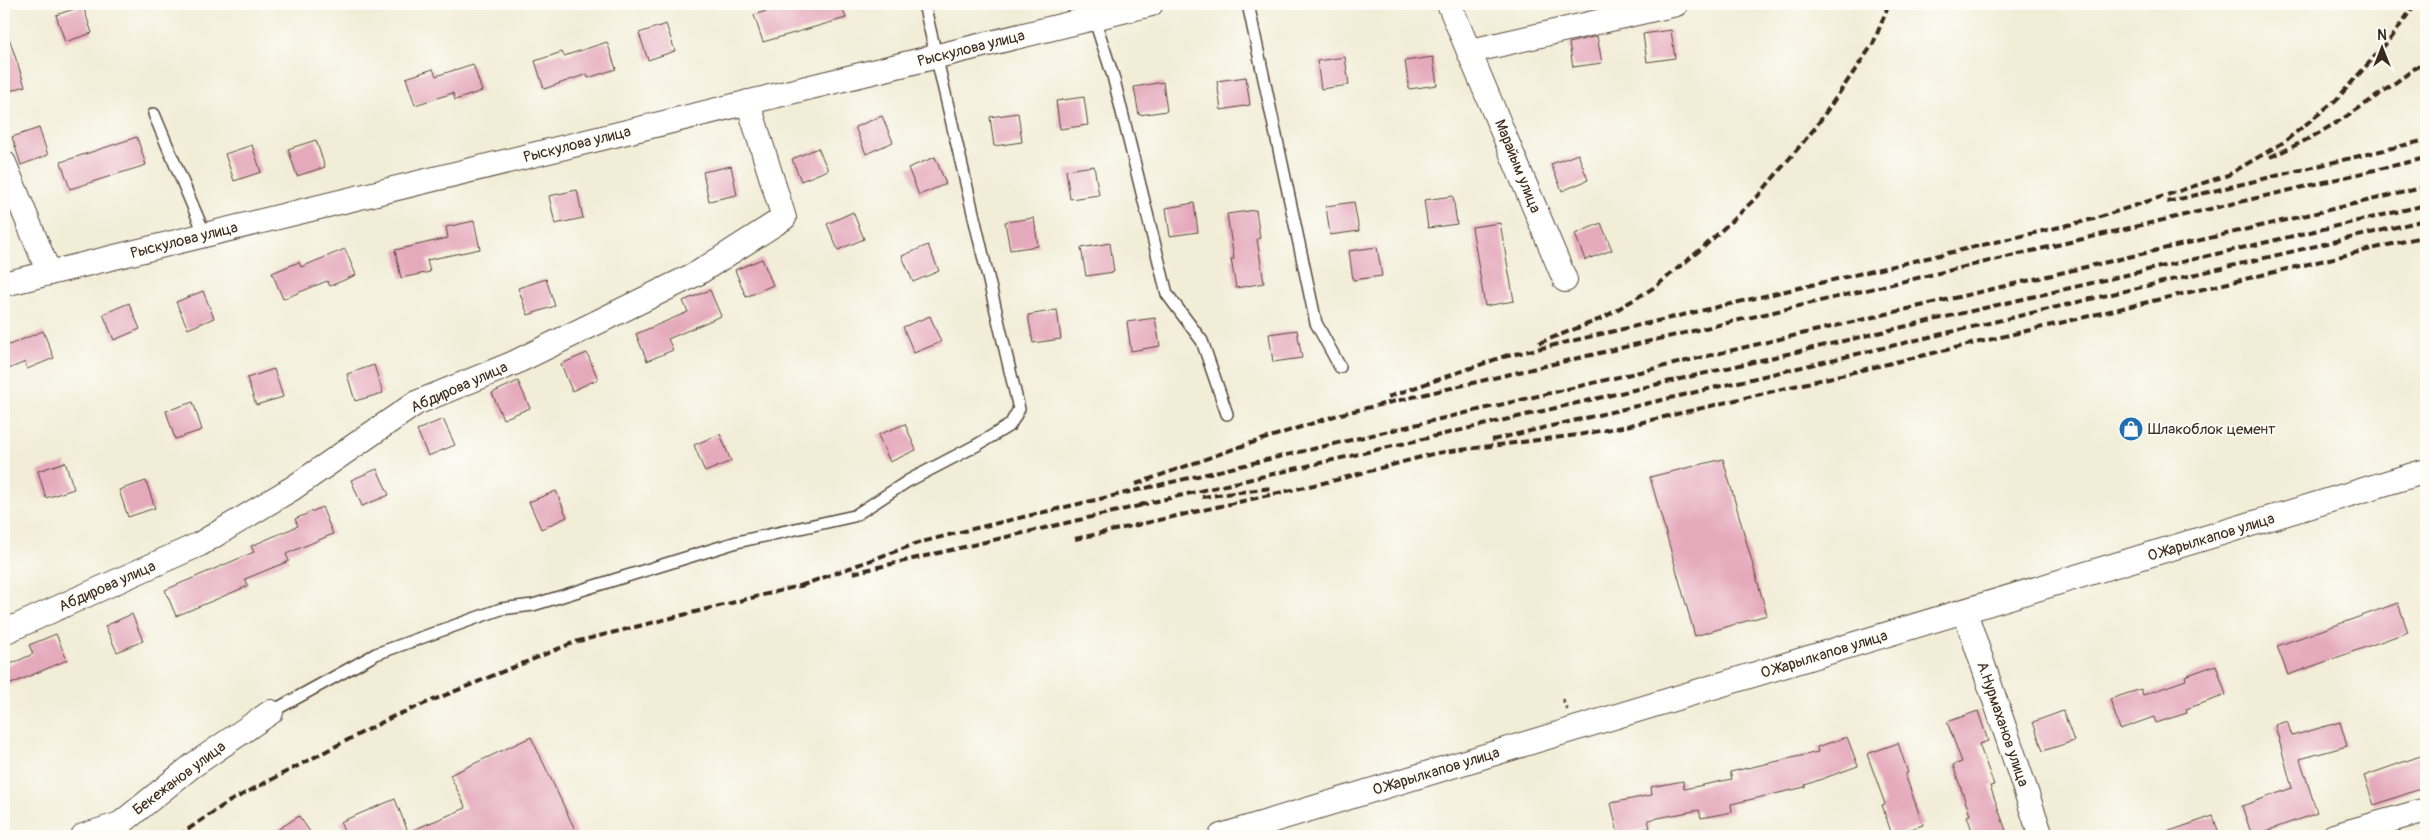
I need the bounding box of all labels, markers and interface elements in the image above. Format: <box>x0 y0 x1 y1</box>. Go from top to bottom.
north arrow <box>2358 22 2408 72</box>
street label: Рыскулова улица <box>916 26 1027 71</box>
text: N <box>2377 27 2387 44</box>
street label: Марайым улица <box>1490 117 1545 216</box>
street label: Рыскулова улица <box>522 122 633 167</box>
street label: Рыскулова улица <box>129 218 240 263</box>
street label: Абдирова улица <box>408 358 511 417</box>
shop icon: Шлакоблок цемент <box>2118 416 2144 442</box>
place label: Шлакоблок цемент <box>2148 420 2276 439</box>
street label: О.Жарылкапов улица <box>2145 509 2277 566</box>
street label: Абдирова улица <box>56 557 159 616</box>
street label: О.Жарылкапов улица <box>1758 626 1890 683</box>
street label: А.Нурмаханов улица <box>1972 659 2033 789</box>
street label: Бекежанов улица <box>129 737 230 820</box>
street label: О.Жарылкапов улица <box>1370 743 1502 800</box>

